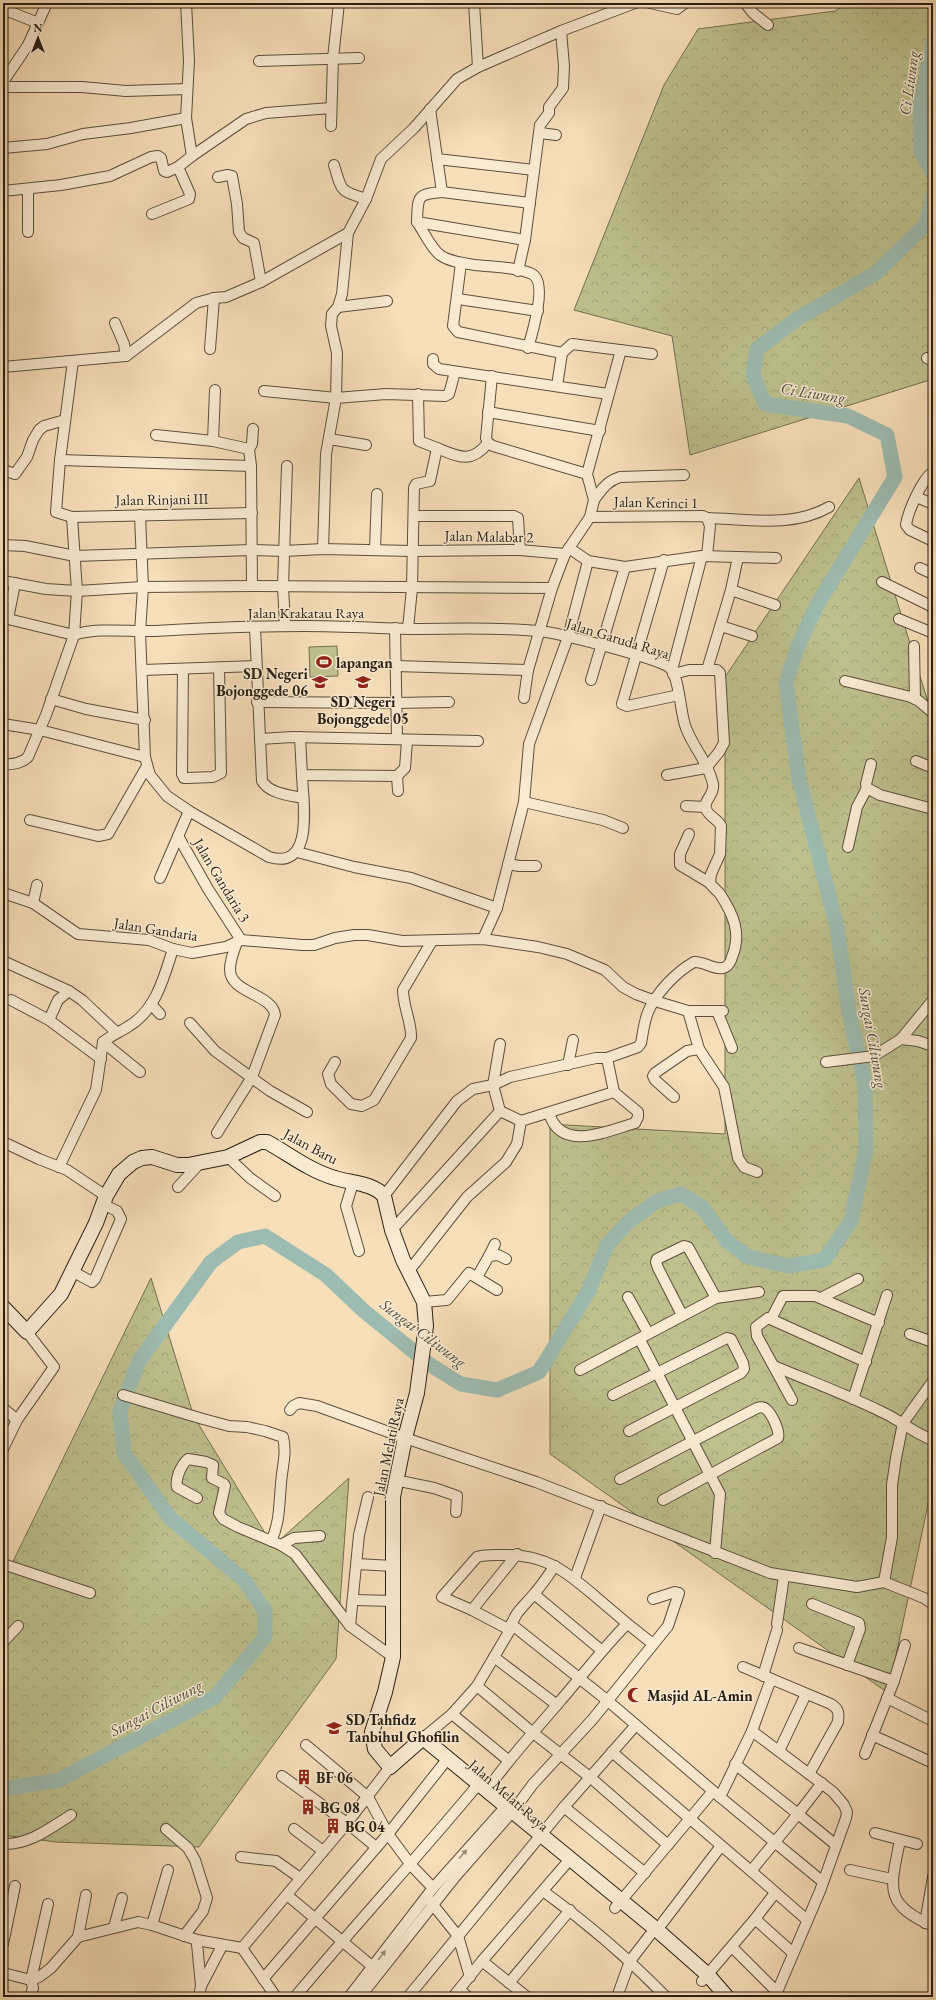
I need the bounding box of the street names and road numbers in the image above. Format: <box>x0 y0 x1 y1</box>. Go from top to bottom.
street label: Jalan Rinjani III <box>113 489 209 509</box>
street label: Jalan Kerinci 1 <box>612 492 698 512</box>
street label: Jalan Malabar 2 <box>442 526 534 546</box>
street label: Jalan Krakatau Raya <box>246 603 364 622</box>
street label: Jalan Garuda Raya <box>562 613 672 663</box>
street label: Jalan Gandaria 3 <box>188 833 255 926</box>
street label: Jalan Gandaria <box>111 913 199 945</box>
street label: Jalan Baru <box>279 1123 342 1168</box>
street label: Jalan Melati Raya <box>368 1396 408 1500</box>
street label: Jalan Melati Raya <box>463 1754 553 1835</box>

